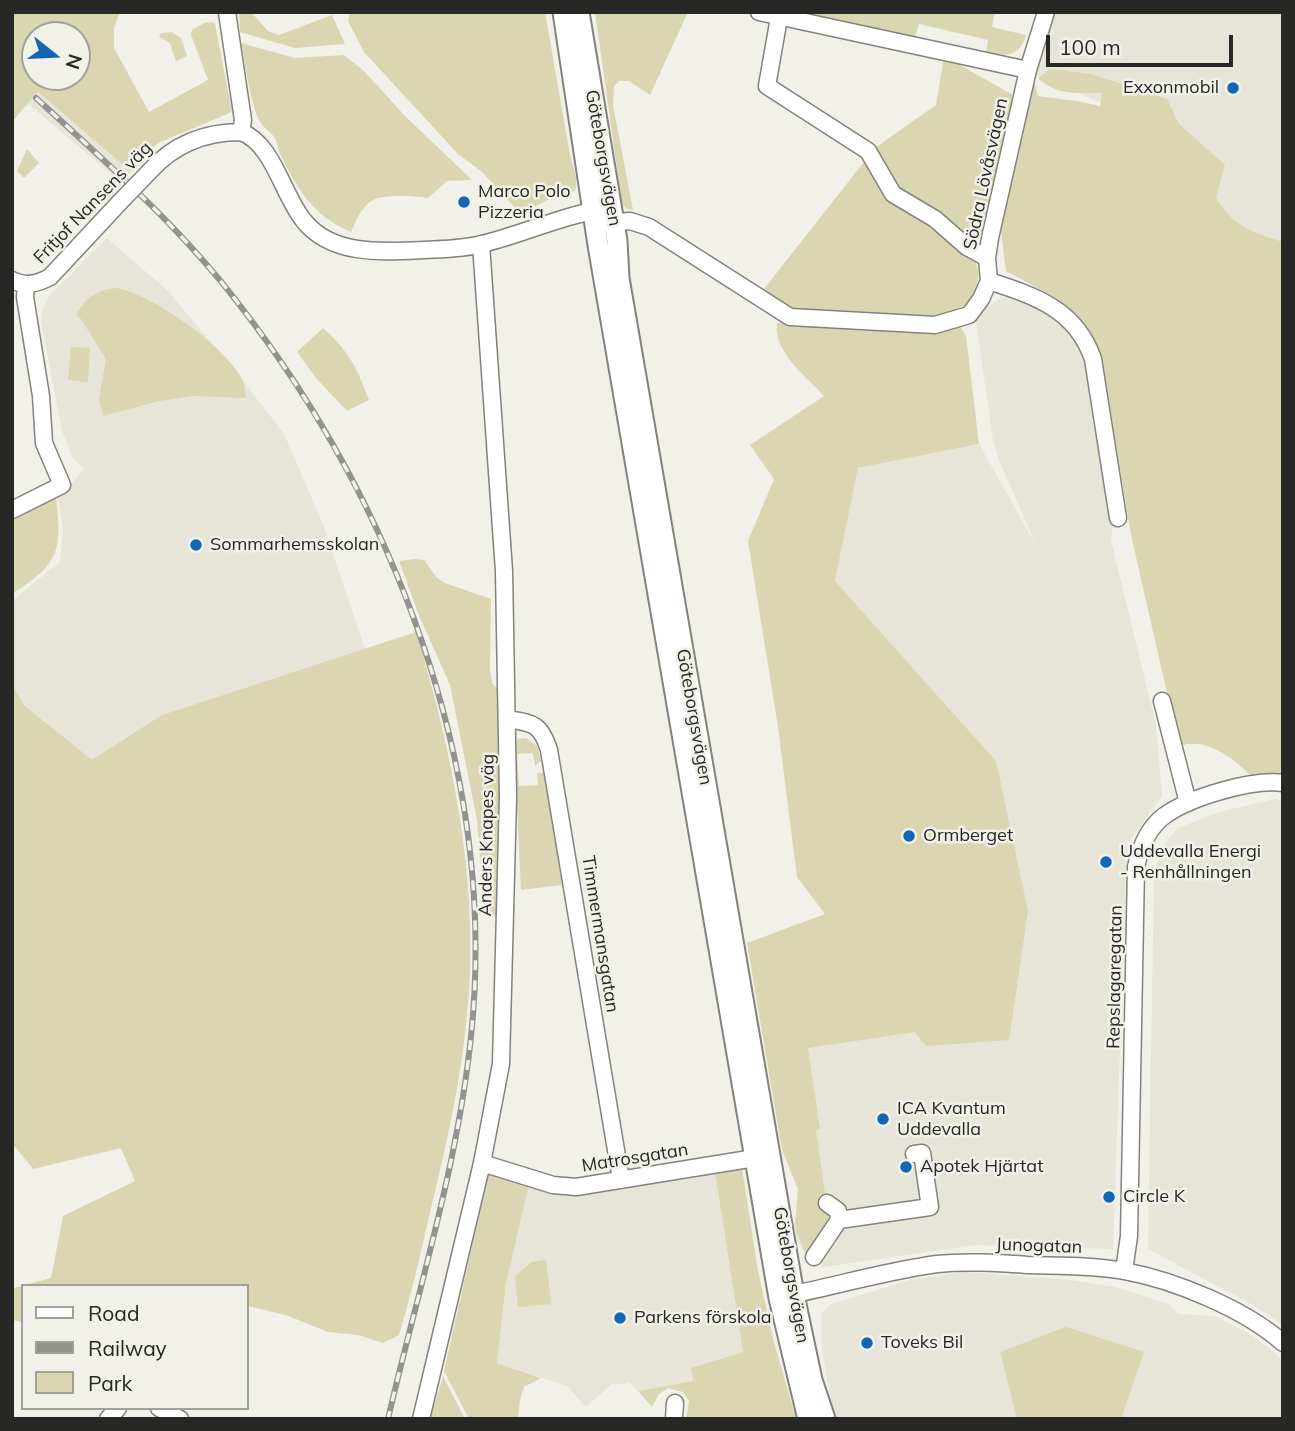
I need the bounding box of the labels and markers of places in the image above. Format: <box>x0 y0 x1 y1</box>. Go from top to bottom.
place label: Exxonmobil <box>1123 77 1219 99</box>
marker: Exxonmobil <box>1225 80 1241 96</box>
place label: Marco Polo Pizzeria <box>478 181 571 224</box>
marker: Marco Polo Pizzeria <box>456 194 472 210</box>
place label: Sommarhemsskolan <box>210 534 379 556</box>
marker: Sommarhemsskolan <box>188 537 204 553</box>
place label: Ormberget <box>923 825 1013 847</box>
marker: Ormberget <box>901 828 917 844</box>
place label: Uddevalla Energi - Renhållningen <box>1120 841 1261 884</box>
marker: Uddevalla Energi - Renhållningen <box>1098 854 1114 870</box>
place label: ICA Kvantum Uddevalla <box>897 1098 1006 1140</box>
marker: ICA Kvantum Uddevalla <box>875 1111 891 1127</box>
place label: Apotek Hjärtat <box>920 1156 1043 1178</box>
marker: Apotek Hjärtat <box>898 1159 914 1175</box>
place label: Circle K <box>1123 1186 1185 1208</box>
marker: Circle K <box>1101 1189 1117 1205</box>
place label: Parkens förskola <box>634 1307 772 1329</box>
marker: Parkens förskola <box>612 1310 628 1326</box>
place label: Toveks Bil <box>881 1332 963 1354</box>
marker: Toveks Bil <box>859 1335 875 1351</box>

